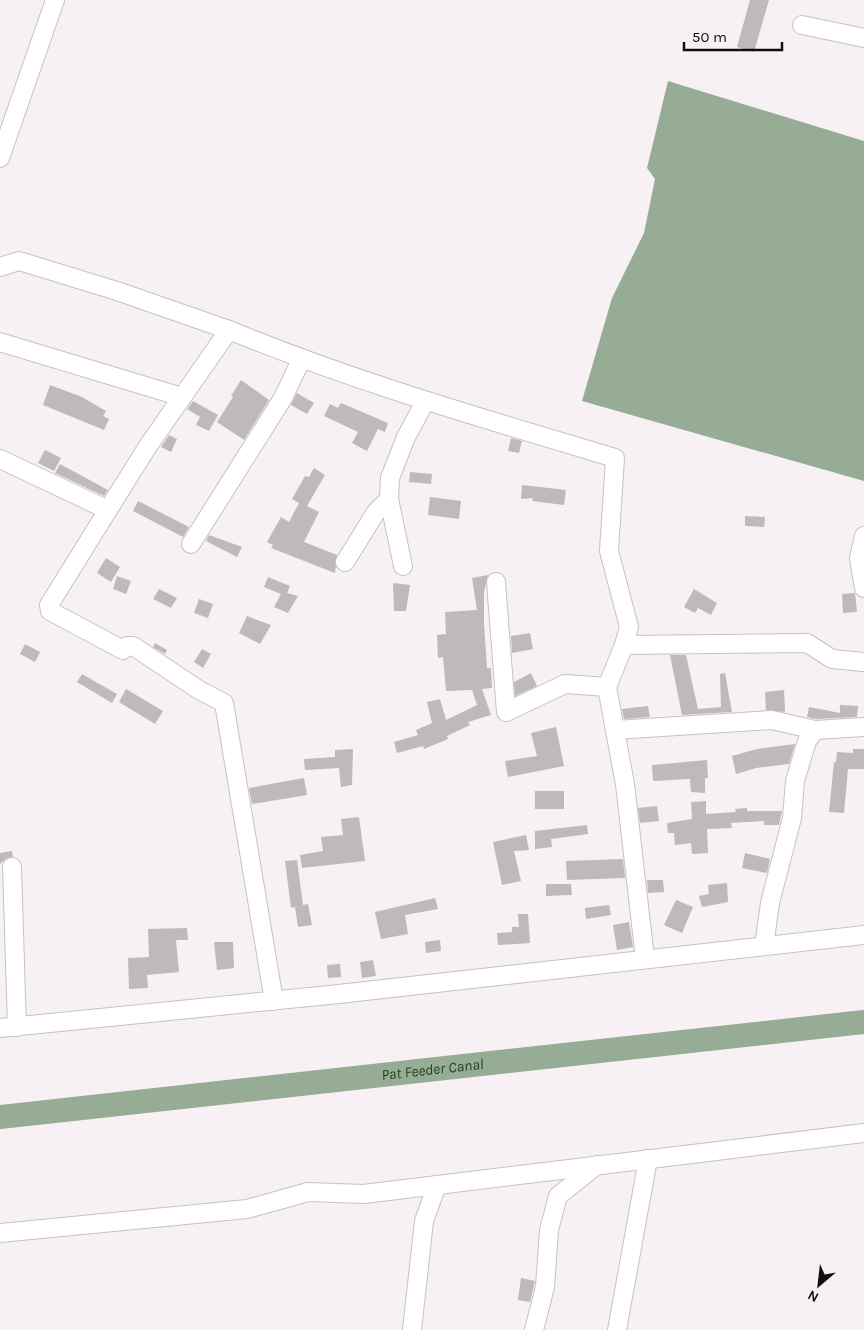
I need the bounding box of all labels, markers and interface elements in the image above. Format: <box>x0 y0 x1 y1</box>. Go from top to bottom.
scale bar <box>684 20 782 52</box>
text: 50 m <box>692 28 727 46</box>
water label: Pat Feeder Canal <box>380 1055 485 1084</box>
north arrow <box>794 1260 844 1310</box>
text: N <box>805 1286 822 1306</box>

